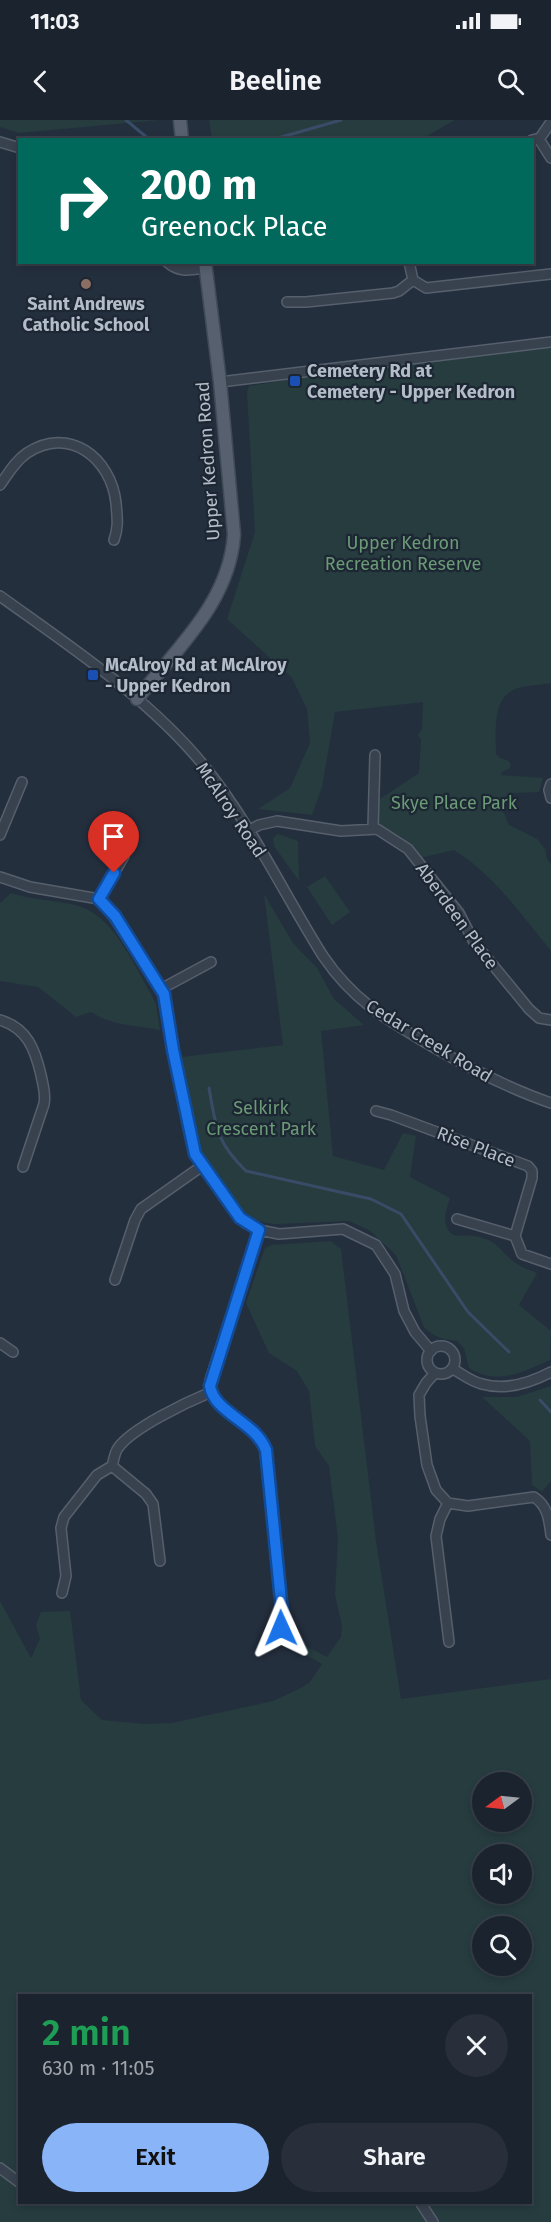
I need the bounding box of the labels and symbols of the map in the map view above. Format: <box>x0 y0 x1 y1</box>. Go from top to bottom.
marker: Saint Andrews Catholic School <box>79 277 93 291</box>
place label: Saint Andrews Catholic School <box>23 293 150 336</box>
place label: Cemetery Rd at Cemetery - Upper Kedron <box>307 360 515 403</box>
marker: Cemetery Rd at Cemetery - Upper Kedron <box>288 374 302 388</box>
street label: Upper Kedron Road <box>191 381 225 541</box>
park label: Upper Kedron Recreation Reserve <box>325 532 481 575</box>
place label: McAlroy Rd at McAlroy - Upper Kedron <box>105 654 287 697</box>
marker: McAlroy Rd at McAlroy - Upper Kedron <box>86 668 100 682</box>
street label: McAlroy Road <box>191 758 271 862</box>
park label: Skye Place Park <box>391 792 518 814</box>
pin <box>88 811 139 873</box>
street label: Aberdeen Place <box>411 858 503 974</box>
street label: Cedar Creek Road <box>362 995 496 1087</box>
park label: Selkirk Crescent Park <box>206 1097 317 1140</box>
street label: Rise Place <box>434 1122 518 1172</box>
position arrow <box>249 1596 313 1660</box>
north arrow <box>472 1772 532 1832</box>

